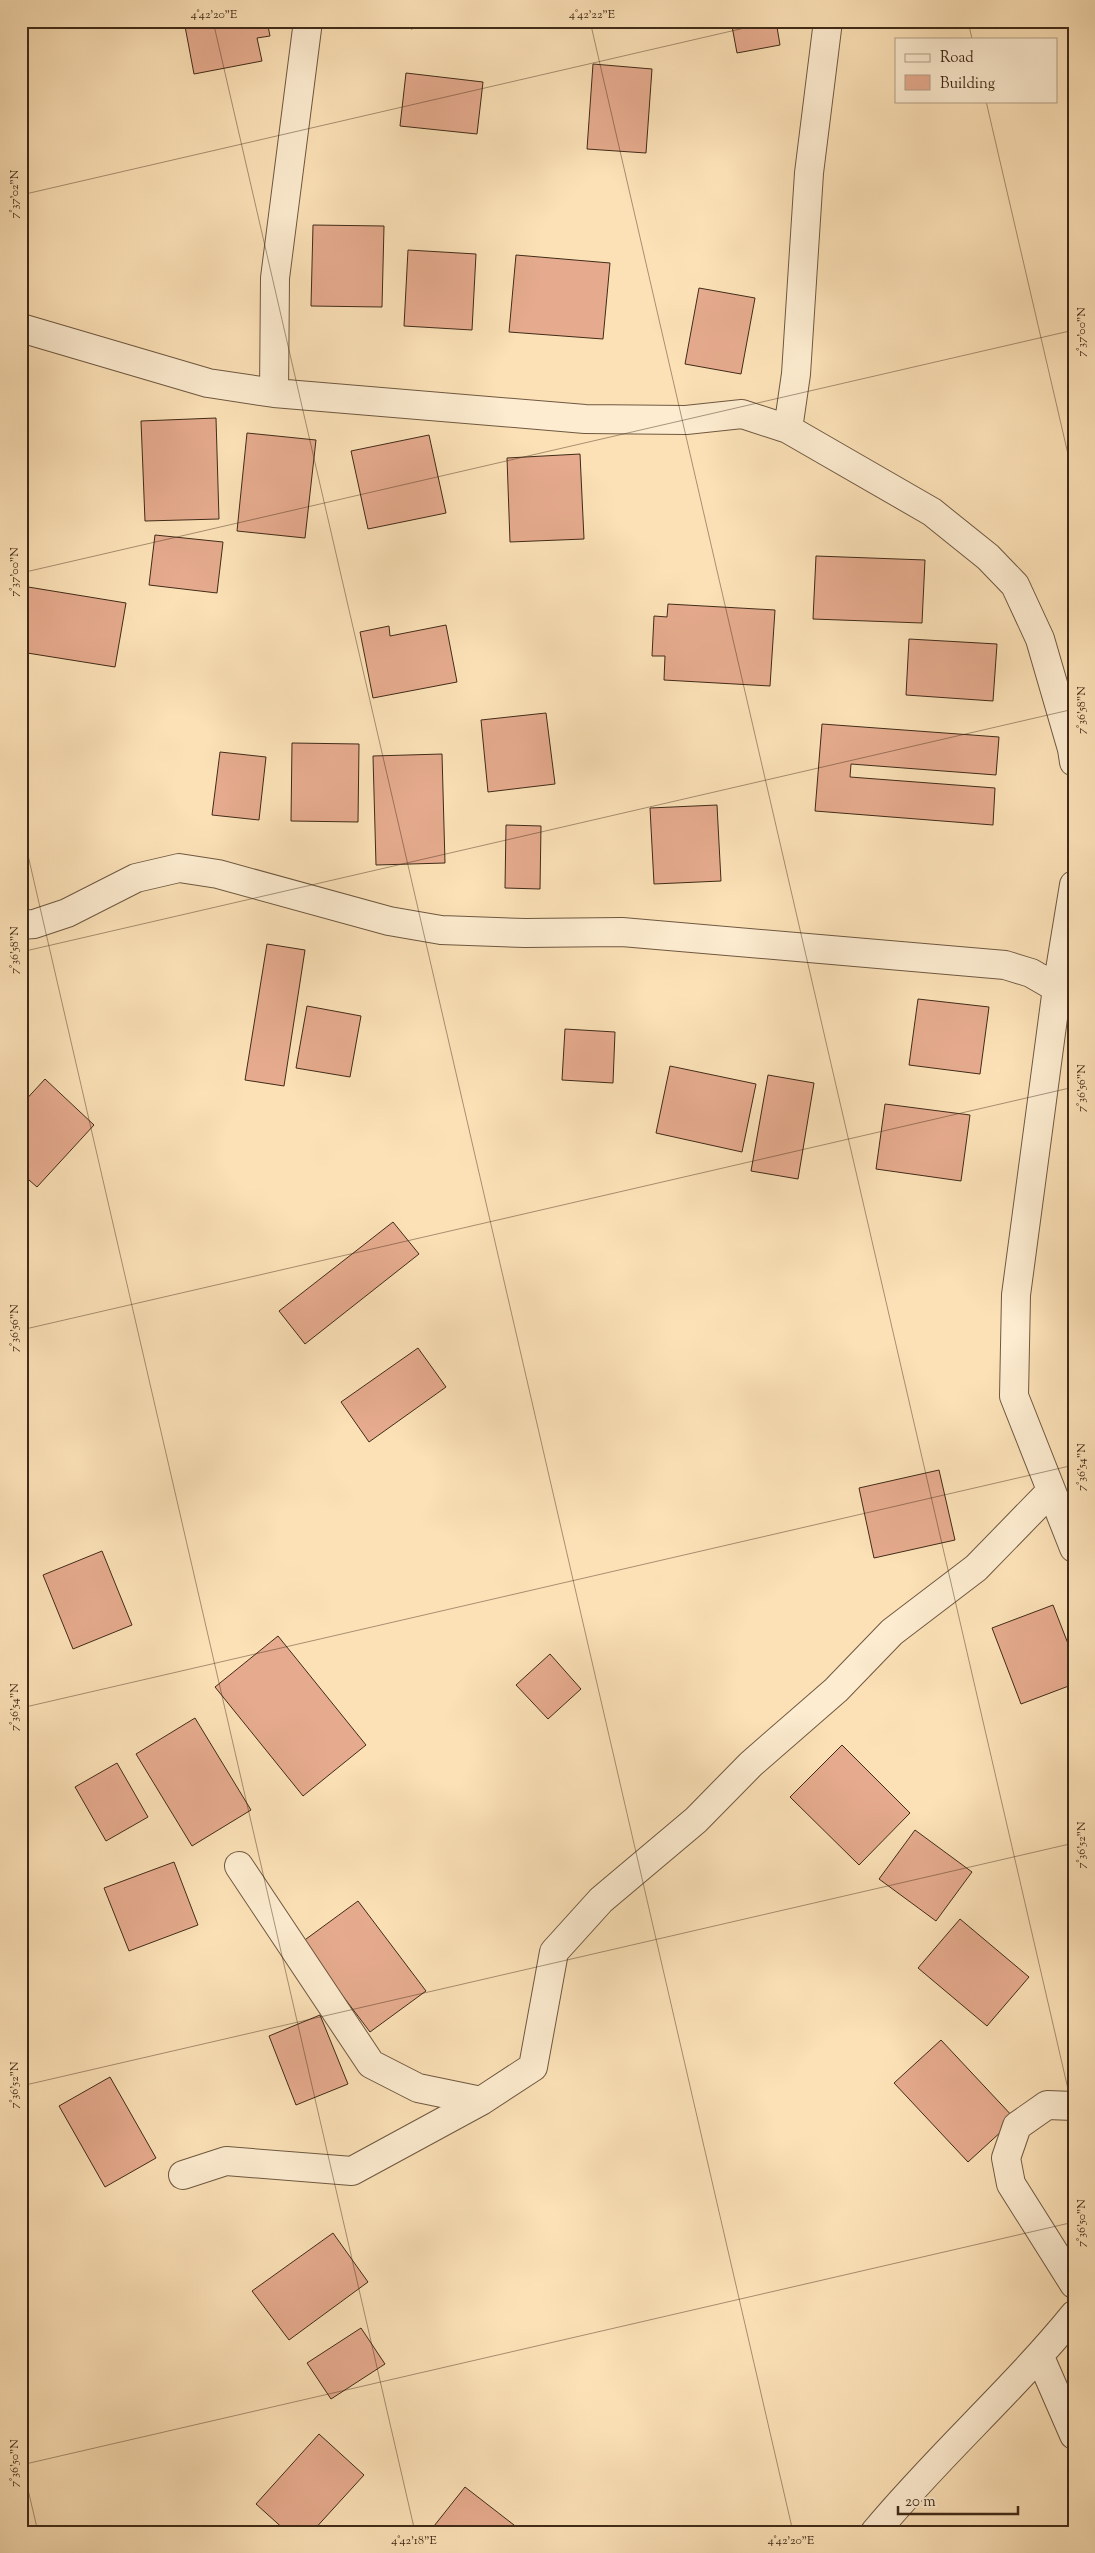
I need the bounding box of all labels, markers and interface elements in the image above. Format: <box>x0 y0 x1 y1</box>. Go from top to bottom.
text: 4°42'20"E <box>191 6 238 24</box>
text: 4°42'22"E <box>569 6 616 24</box>
legend <box>895 38 1058 102</box>
text: Road <box>940 48 974 69</box>
text: Building <box>940 74 995 95</box>
text: 7°37'02"N <box>6 169 24 218</box>
text: 7°37'00"N <box>1073 307 1091 357</box>
text: 7°37'00"N <box>6 547 24 597</box>
text: 7°36'58"N <box>1073 686 1091 734</box>
text: 7°36'58"N <box>6 926 24 974</box>
text: 7°36'56"N <box>1073 1064 1091 1112</box>
text: 7°36'56"N <box>6 1304 24 1352</box>
text: 7°36'54"N <box>1073 1443 1091 1491</box>
text: 7°36'54"N <box>6 1683 24 1731</box>
text: 7°36'52"N <box>1073 1821 1091 1869</box>
text: 7°36'52"N <box>6 2061 24 2109</box>
text: 7°36'50"N <box>1073 2199 1091 2247</box>
text: 7°36'50"N <box>6 2439 24 2487</box>
scale bar <box>898 2483 1018 2515</box>
text: 20 m <box>905 2492 936 2513</box>
text: 4°42'18"E <box>391 2532 437 2550</box>
text: 4°42'20"E <box>768 2532 815 2550</box>

